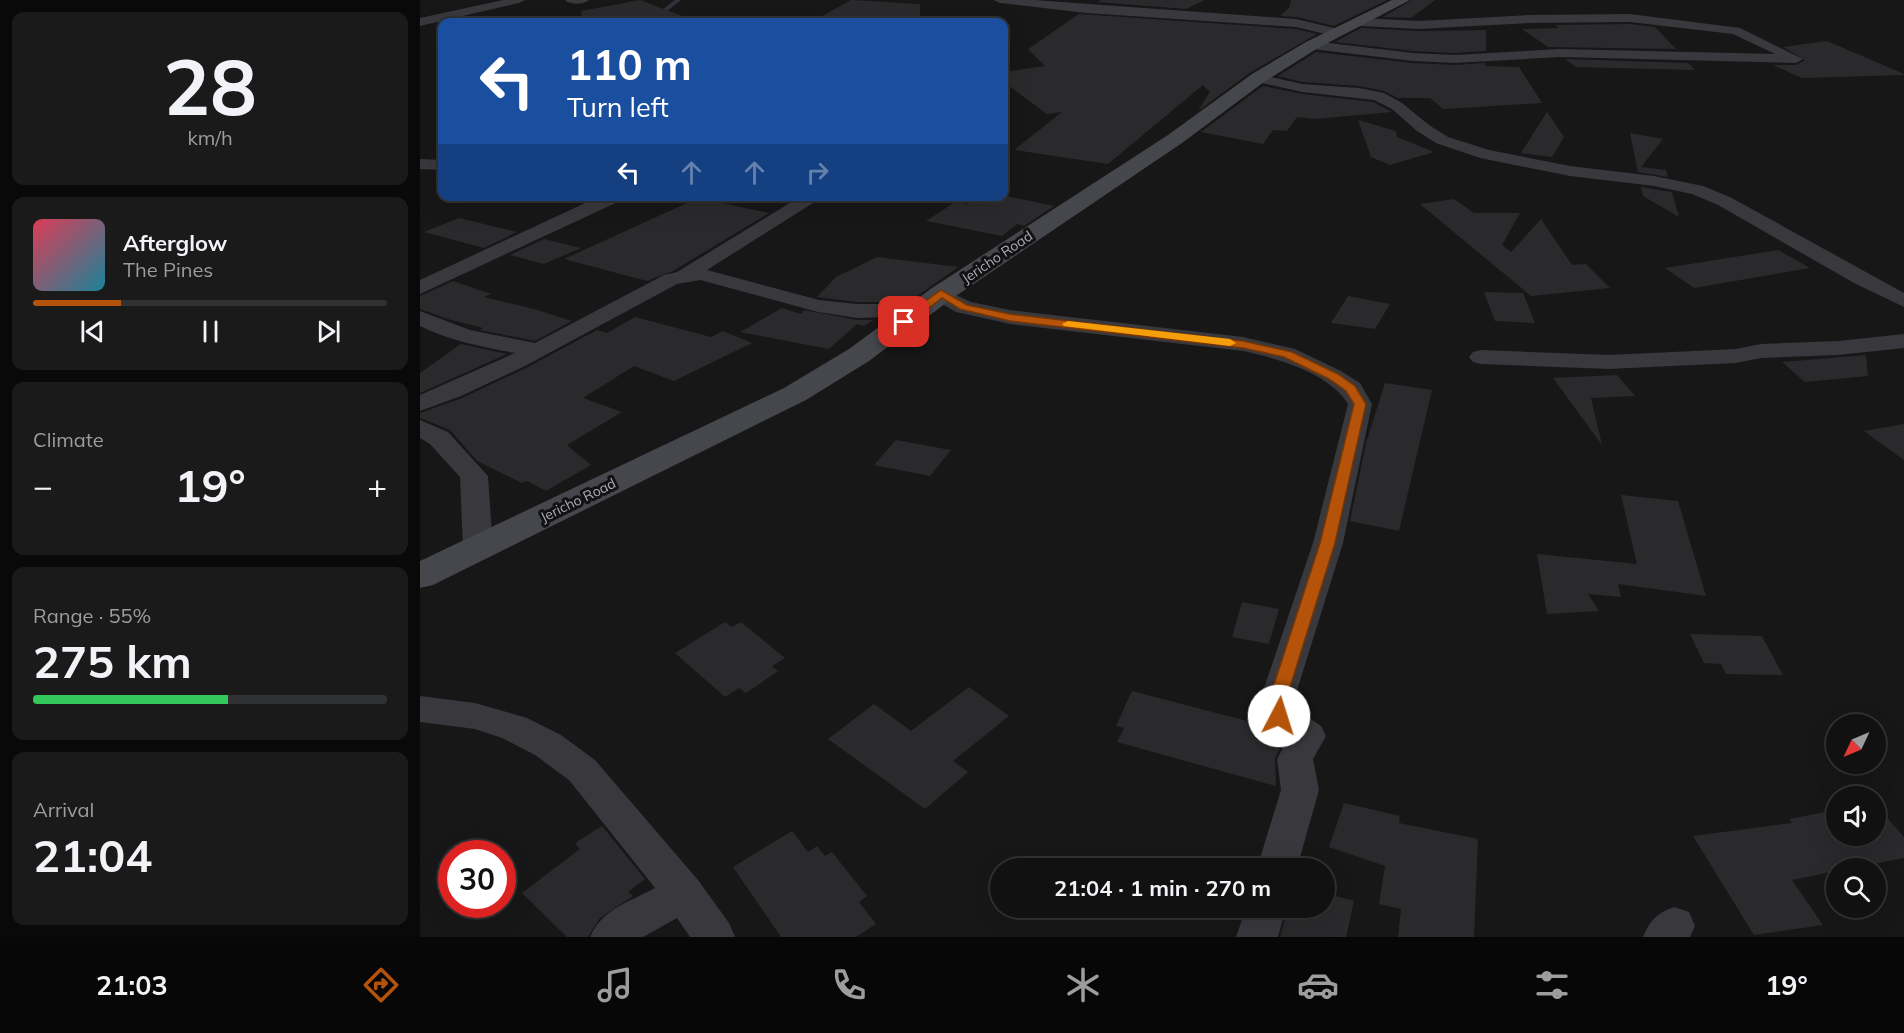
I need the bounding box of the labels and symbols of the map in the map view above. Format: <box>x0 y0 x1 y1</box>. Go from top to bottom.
street label: Jericho Road <box>958 227 1036 287</box>
pin <box>878 296 929 347</box>
street label: Jericho Road <box>537 474 619 526</box>
position arrow <box>1247 684 1311 748</box>
north arrow <box>1826 714 1886 774</box>
speed limit sign: 30 <box>438 840 516 918</box>

